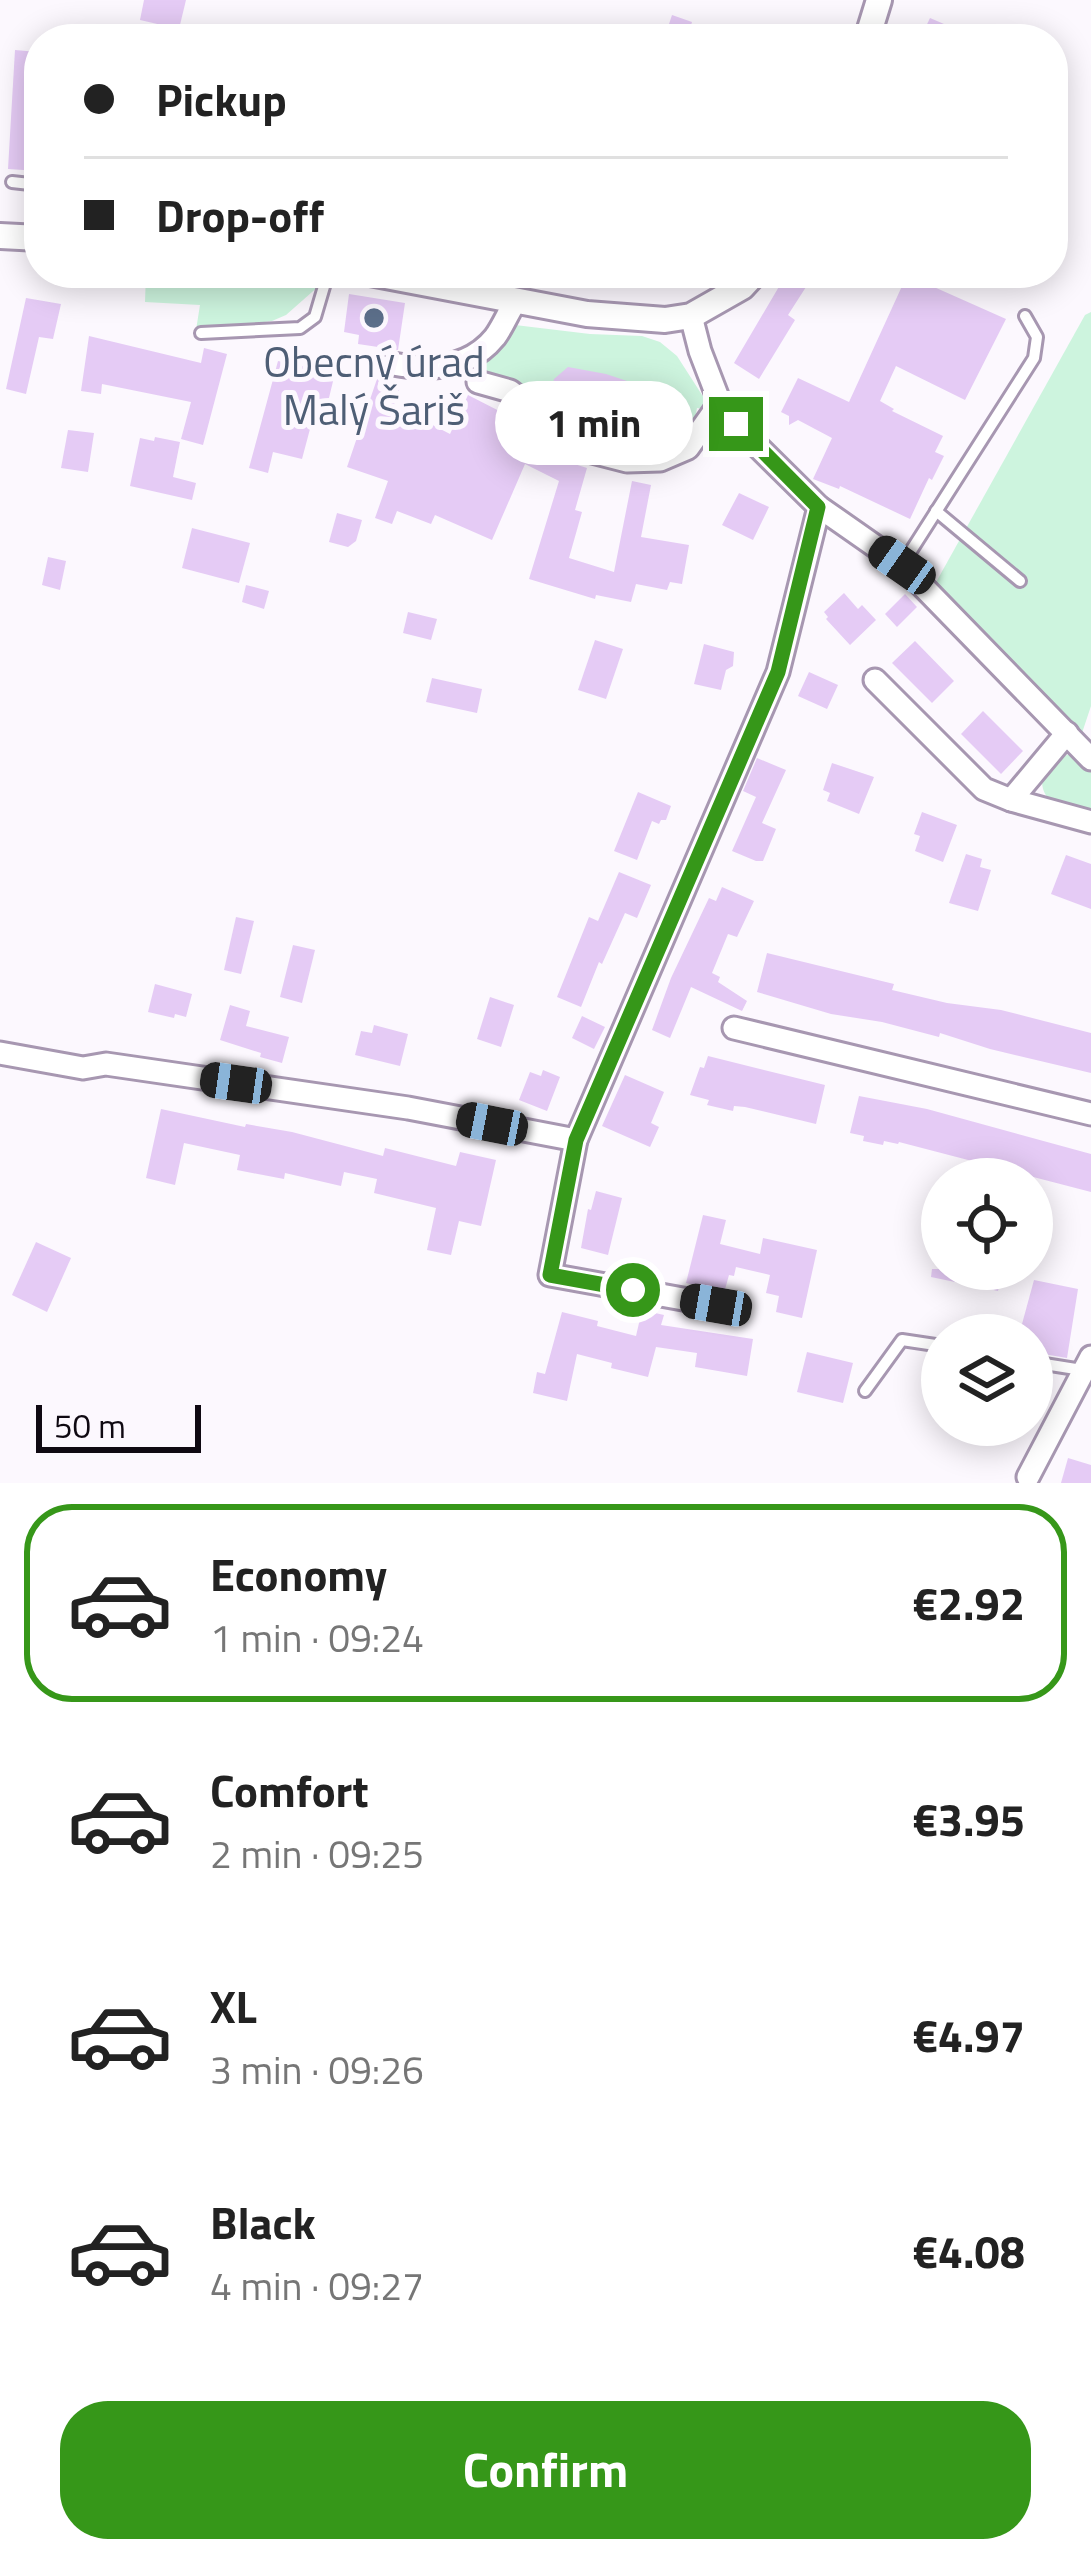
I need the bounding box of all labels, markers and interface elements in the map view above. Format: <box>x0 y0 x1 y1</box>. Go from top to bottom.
text: Pickup <box>156 65 287 133</box>
text: Drop-off <box>156 181 324 249</box>
marker: Obecný úrad Malý Šariš <box>361 305 387 331</box>
place label: Obecný úrad Malý Šariš <box>263 329 485 441</box>
callout: 1 min <box>496 382 694 466</box>
text: 1 min <box>547 393 641 452</box>
route end <box>709 397 763 451</box>
car <box>862 530 942 600</box>
car <box>198 1060 274 1106</box>
car <box>453 1099 531 1149</box>
map controls <box>921 1158 1053 1446</box>
button: locate <box>921 1158 1053 1290</box>
route start <box>606 1263 660 1317</box>
car <box>677 1281 755 1329</box>
button: layers <box>921 1314 1053 1446</box>
scale bar <box>36 1399 201 1452</box>
text: 50 m <box>54 1401 126 1451</box>
text: Economy <box>210 1540 387 1608</box>
icon: car <box>66 1549 174 1657</box>
text: €2.92 <box>913 1569 1025 1637</box>
text: 1 min · 09:24 <box>210 1608 424 1667</box>
text: Comfort <box>210 1756 369 1824</box>
icon: car <box>66 1765 174 1873</box>
text: €3.95 <box>913 1785 1025 1853</box>
text: 2 min · 09:25 <box>210 1824 424 1883</box>
text: XL <box>210 1972 257 2040</box>
icon: car <box>66 1981 174 2089</box>
text: €4.97 <box>913 2001 1025 2069</box>
text: 3 min · 09:26 <box>210 2040 424 2099</box>
text: Black <box>210 2188 316 2256</box>
icon: car <box>66 2197 174 2305</box>
text: €4.08 <box>913 2217 1025 2285</box>
text: 4 min · 09:27 <box>210 2256 424 2315</box>
button: Confirm <box>60 2401 1031 2539</box>

